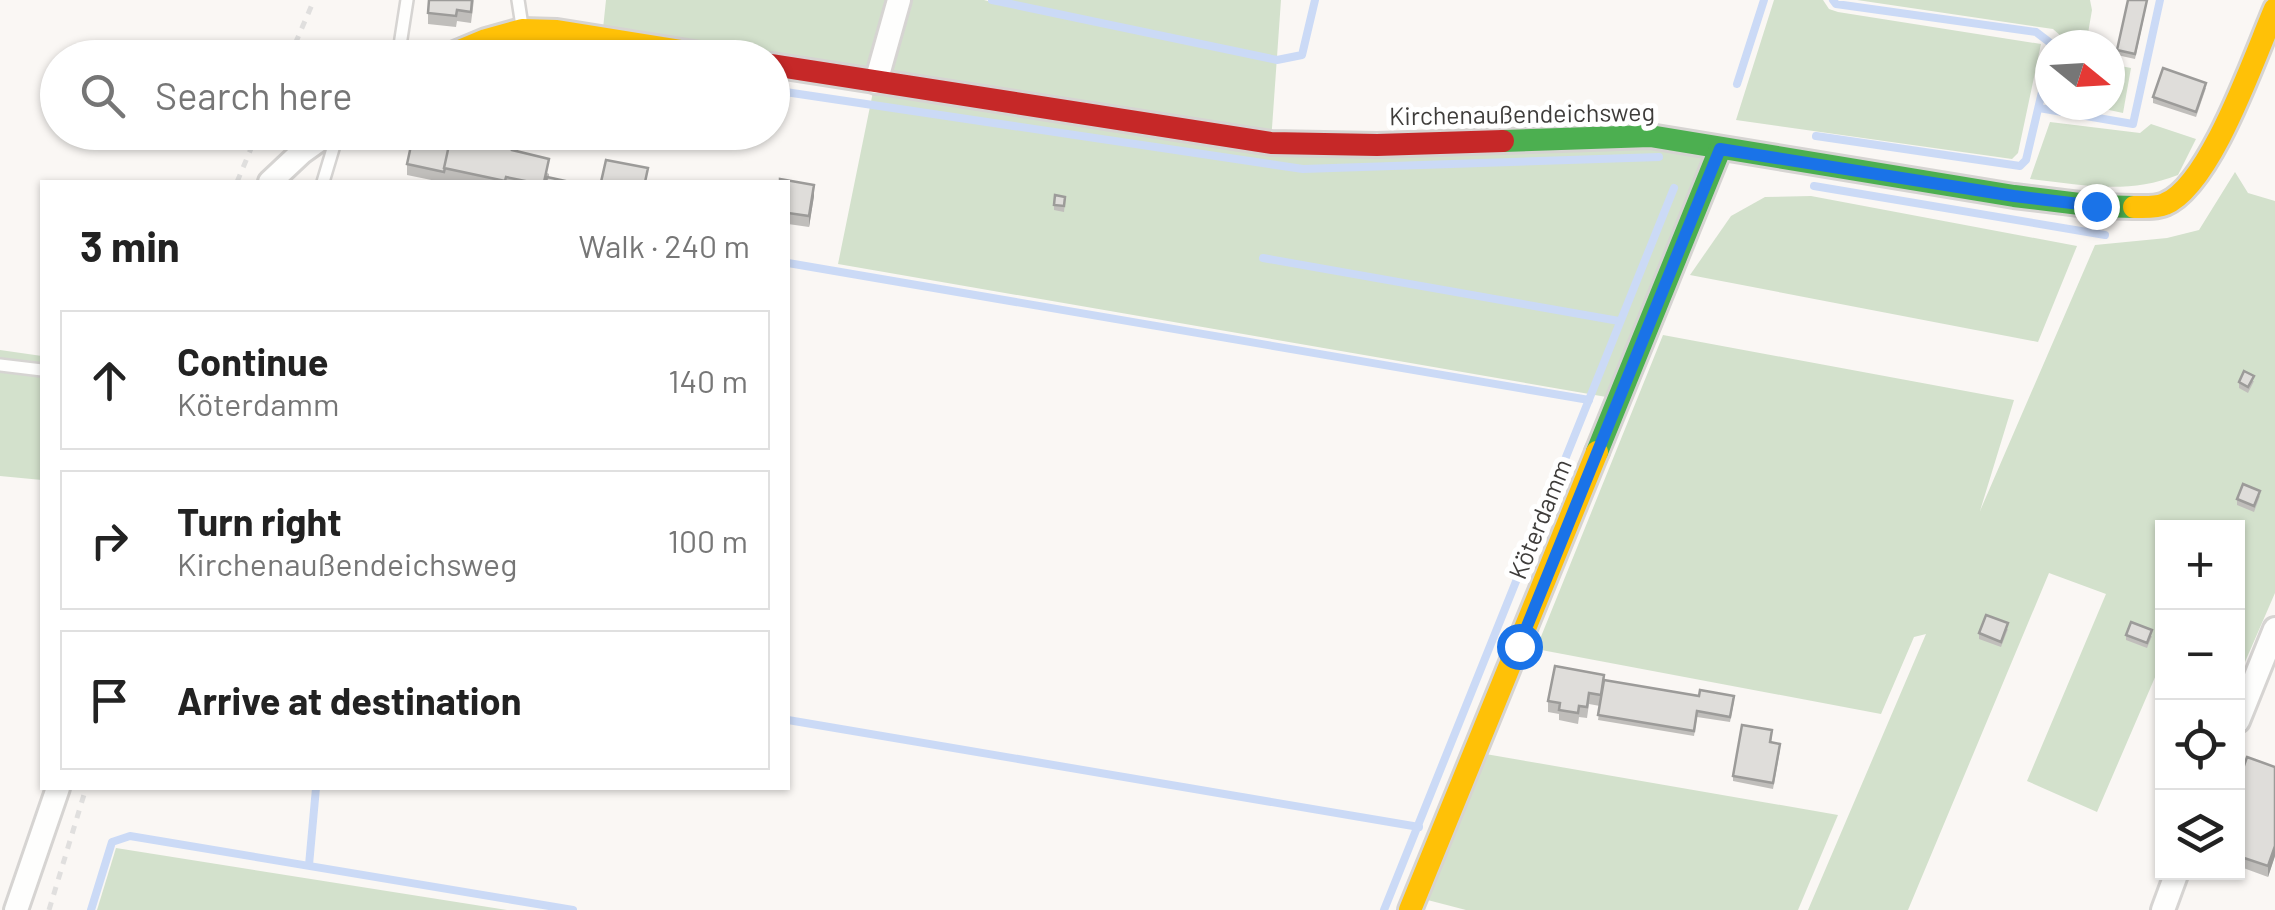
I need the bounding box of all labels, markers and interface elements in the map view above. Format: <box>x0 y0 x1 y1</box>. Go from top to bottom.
north arrow <box>2035 30 2125 120</box>
search box <box>40 40 790 150</box>
icon: search <box>75 68 130 123</box>
text: Search here <box>155 72 353 118</box>
street label: Kirchenaußendeichsweg <box>1389 96 1655 130</box>
route end <box>2074 184 2120 230</box>
text: 3 min <box>80 220 180 270</box>
text: Walk · 240 m <box>578 226 750 264</box>
text: Continue <box>177 338 328 384</box>
icon: ahead <box>82 353 137 408</box>
text: 140 m <box>668 361 748 399</box>
text: Köterdamm <box>177 384 340 422</box>
street label: Köterdamm <box>1501 454 1577 583</box>
text: Turn right <box>177 498 342 544</box>
icon: right <box>82 513 137 568</box>
map controls <box>2155 520 2245 880</box>
button: + <box>2155 520 2245 610</box>
text: 100 m <box>668 521 748 559</box>
text: Kirchenaußendeichsweg <box>177 544 517 582</box>
button: − <box>2155 610 2245 700</box>
route start <box>1497 624 1543 670</box>
icon: arrive <box>82 673 137 728</box>
text: Arrive at destination <box>177 677 522 723</box>
button: locate <box>2155 700 2245 790</box>
button: layers <box>2155 790 2245 880</box>

